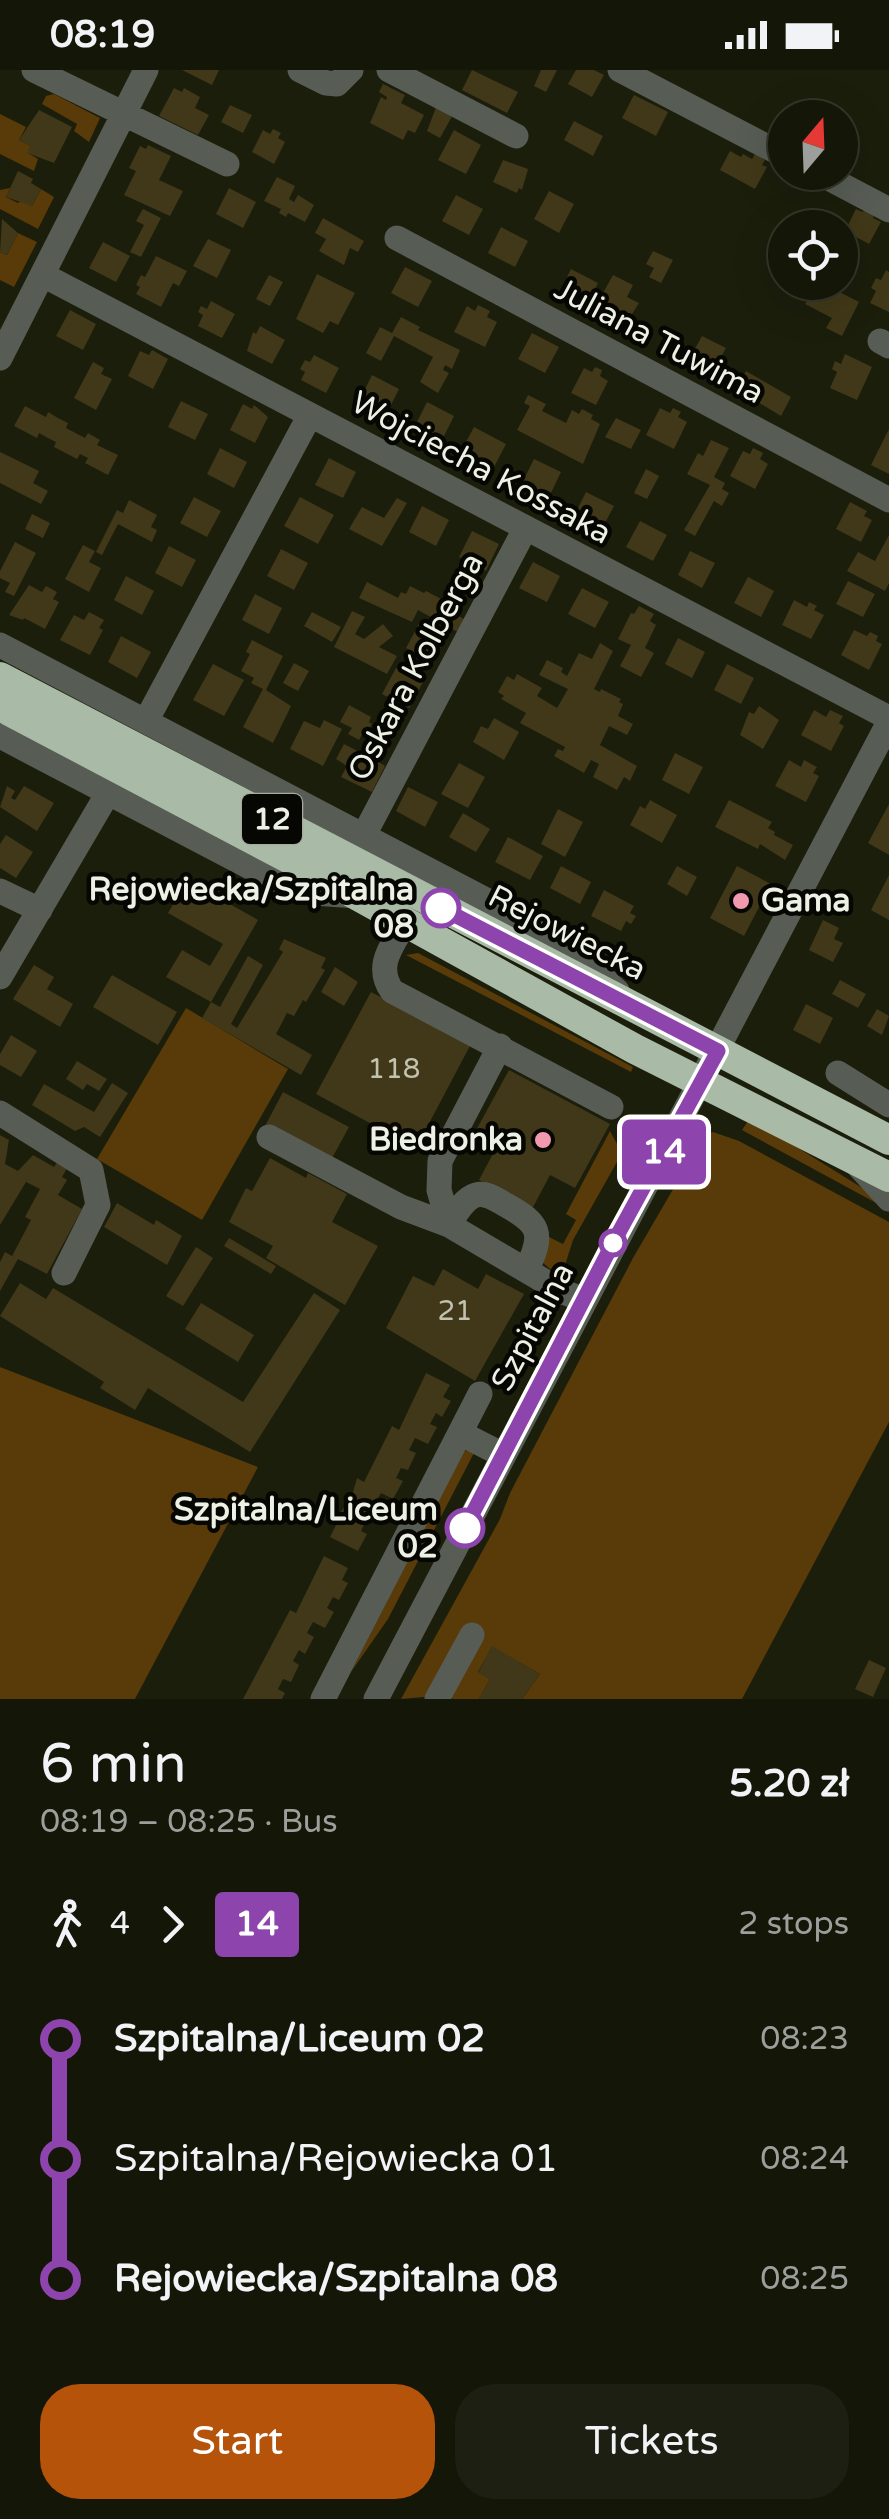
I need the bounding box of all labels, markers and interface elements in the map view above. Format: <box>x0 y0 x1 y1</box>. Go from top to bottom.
text: 08:19 <box>50 12 155 58</box>
north arrow <box>768 100 858 190</box>
map controls <box>768 100 858 300</box>
button: locate <box>768 210 858 300</box>
street label: Juliana Tuwima <box>548 270 770 412</box>
street label: Wojciecha Kossaka <box>344 383 618 553</box>
street label: Oskara Kolberga <box>340 547 492 787</box>
road number: 12 <box>242 794 302 844</box>
place label: Rejowiecka/Szpitalna 08 <box>89 871 414 946</box>
street label: Rejowiecka <box>482 877 652 989</box>
place label: Gama <box>761 882 851 920</box>
marker: Rejowiecka/Szpitalna 08 <box>422 889 460 927</box>
marker: Gama <box>730 890 752 912</box>
house number: 118 <box>368 1052 420 1086</box>
line badge: 14 <box>619 1120 709 1184</box>
place label: Biedronka <box>369 1121 523 1159</box>
marker: Biedronka <box>532 1129 554 1151</box>
text: 14 <box>642 1131 686 1173</box>
unlabelled marker <box>600 1230 626 1256</box>
street label: Szpitalna <box>483 1257 583 1397</box>
house number: 21 <box>437 1294 473 1328</box>
place label: Szpitalna/Liceum 02 <box>174 1491 438 1566</box>
marker: Szpitalna/Liceum 02 <box>446 1509 484 1547</box>
text: 6 min <box>40 1732 187 1798</box>
text: 5.20 zł <box>729 1761 849 1807</box>
text: 08:19 – 08:25 · Bus <box>40 1803 338 1841</box>
icon: walk <box>40 1897 95 1952</box>
icon: forward <box>145 1897 200 1952</box>
text: 14 <box>235 1903 279 1945</box>
text: 4 <box>110 1905 130 1943</box>
text: 2 stops <box>738 1905 849 1943</box>
text: Szpitalna/Liceum 02 <box>114 2016 485 2062</box>
text: 08:23 <box>760 2020 849 2058</box>
text: Szpitalna/Rejowiecka 01 <box>114 2136 558 2182</box>
text: 08:24 <box>760 2140 849 2178</box>
text: Rejowiecka/Szpitalna 08 <box>114 2256 558 2302</box>
text: 08:25 <box>760 2260 849 2298</box>
button: Start <box>40 2384 435 2499</box>
button: Tickets <box>455 2384 849 2499</box>

